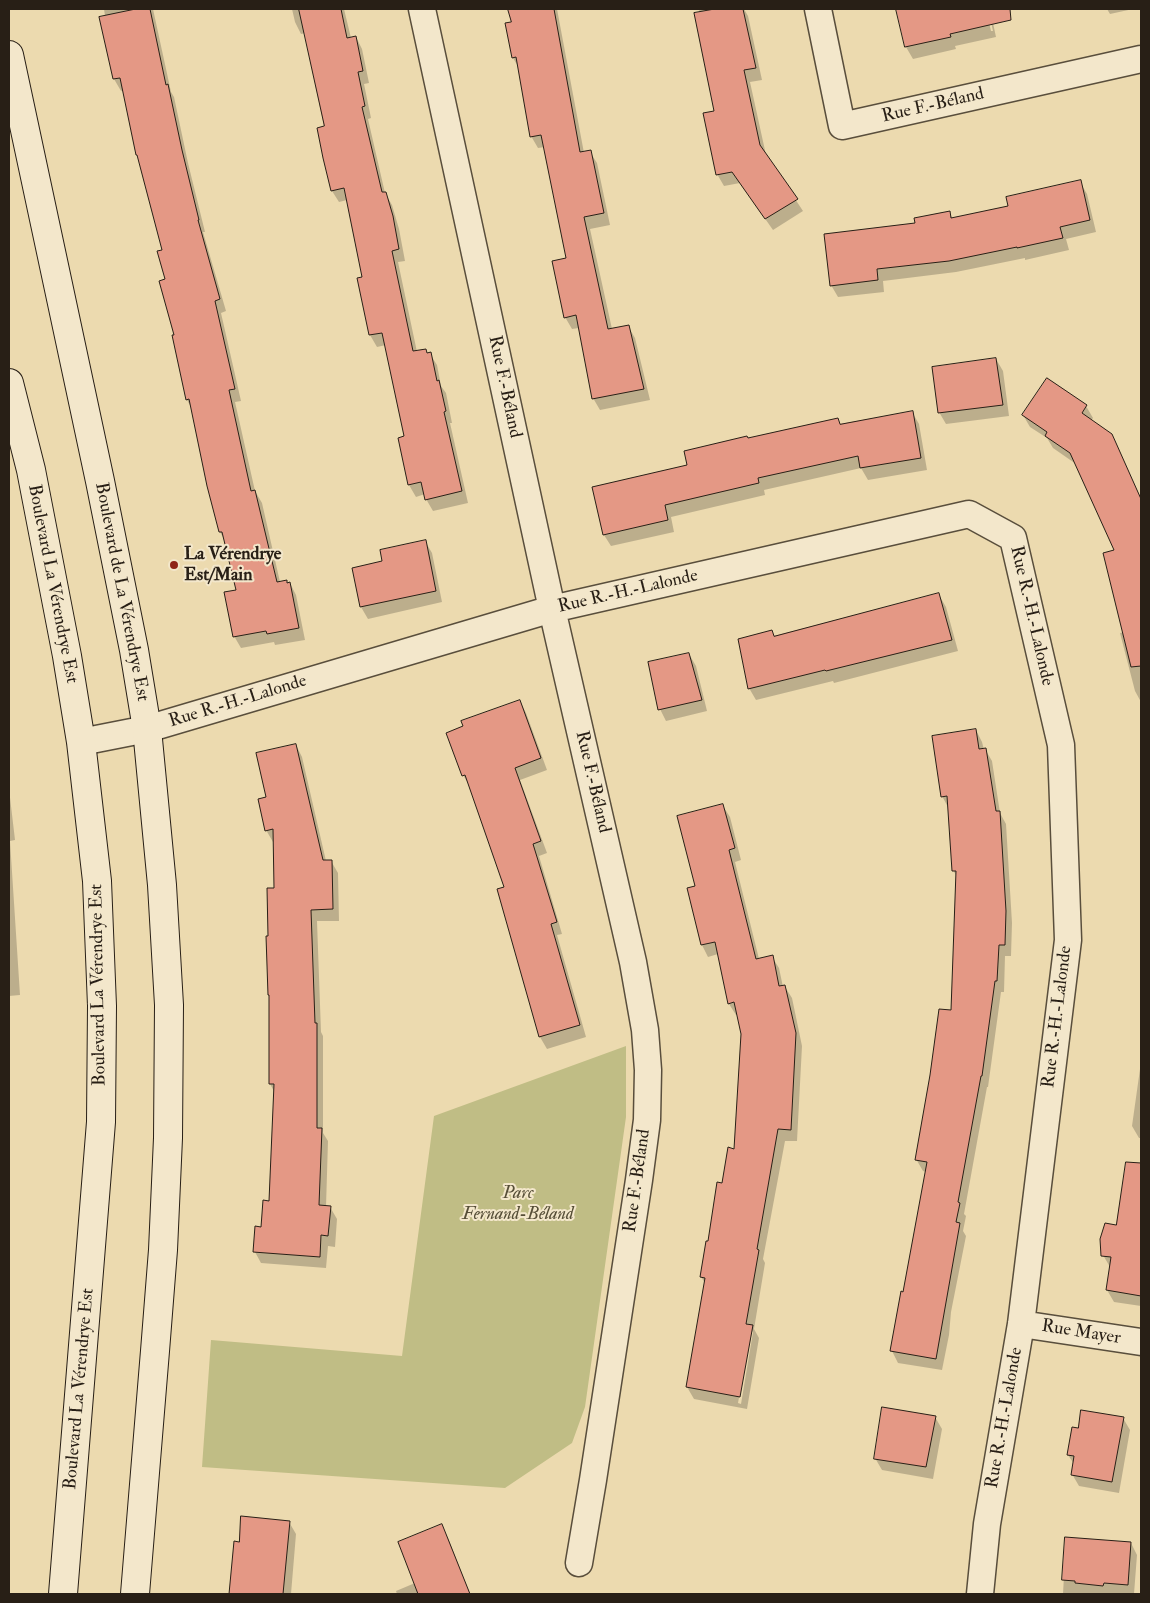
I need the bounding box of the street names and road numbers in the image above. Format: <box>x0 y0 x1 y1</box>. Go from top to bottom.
street label: Rue F.-Béland <box>880 84 986 128</box>
street label: Rue F.-Béland <box>483 334 525 440</box>
street label: Boulevard de La Vérendrye Est <box>89 481 153 703</box>
street label: Boulevard La Vérendrye Est <box>22 483 82 685</box>
street label: Rue R.-H.-Lalonde <box>1004 544 1058 688</box>
street label: Rue R.-H.-Lalonde <box>556 565 700 619</box>
street label: Rue R.-H.-Lalonde <box>167 671 309 733</box>
street label: Rue F.-Béland <box>570 729 614 835</box>
street label: Boulevard La Vérendrye Est <box>86 884 112 1086</box>
street label: Rue R.-H.-Lalonde <box>1039 945 1077 1089</box>
street label: Rue F.-Béland <box>620 1128 656 1234</box>
street label: Boulevard La Vérendrye Est <box>60 1287 100 1491</box>
street label: Rue Mayer <box>1040 1316 1122 1350</box>
street label: Rue R.-H.-Lalonde <box>982 1346 1028 1490</box>

